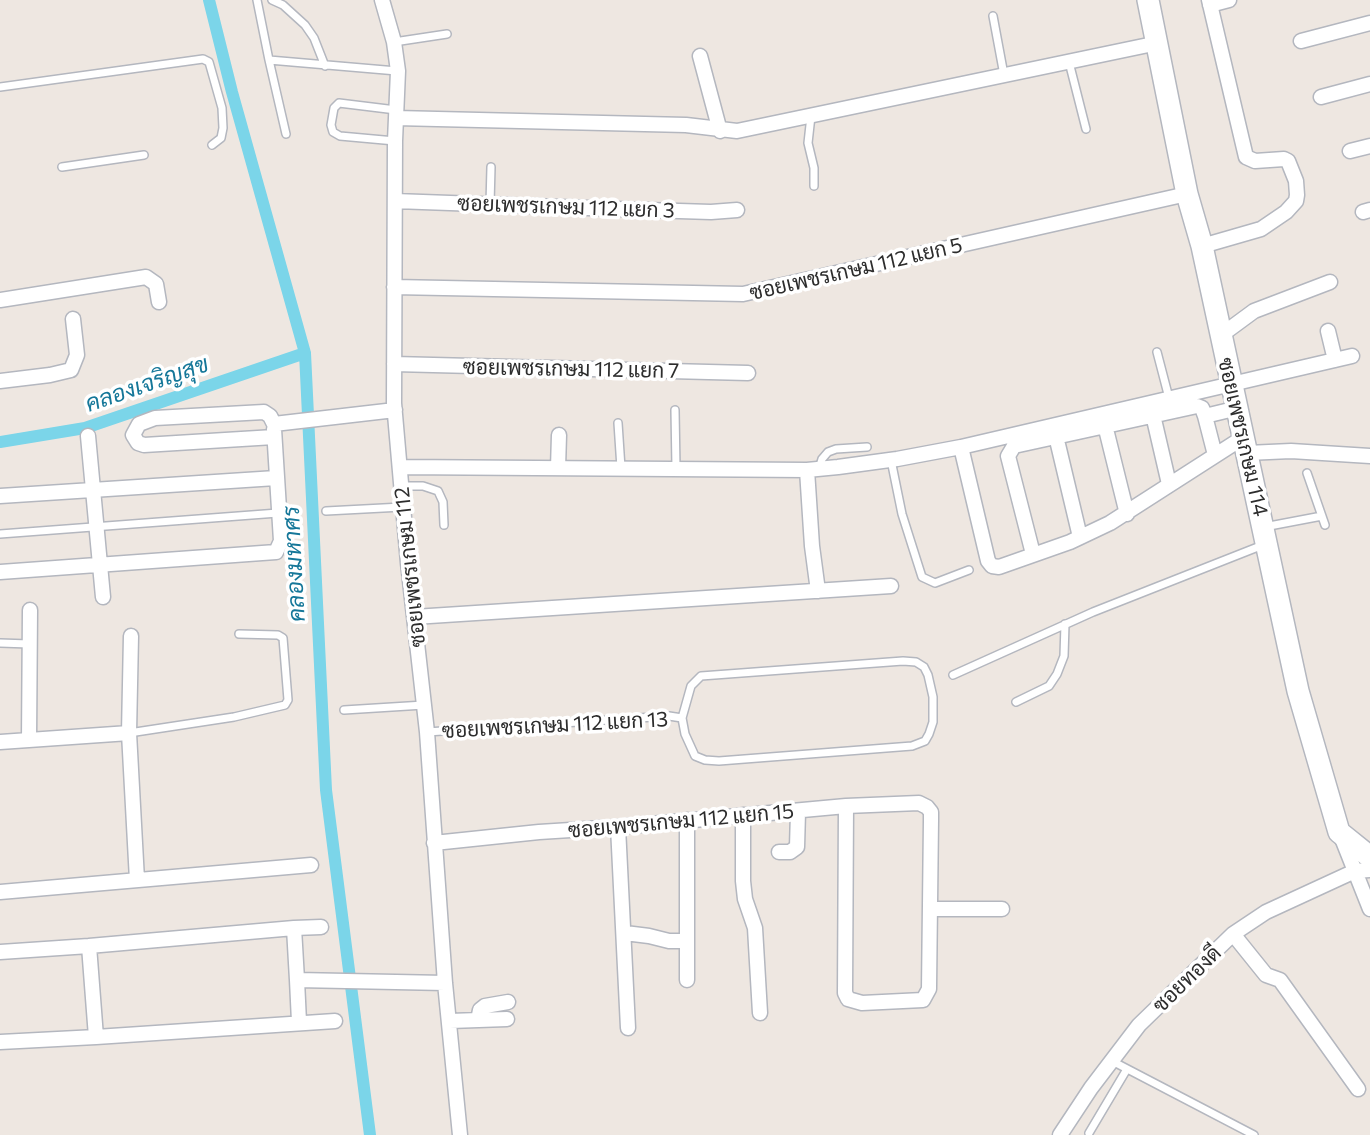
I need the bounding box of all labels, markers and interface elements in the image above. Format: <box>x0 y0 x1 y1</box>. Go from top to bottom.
street label: ซอยเพชรเกษม 112 แยก 3 <box>457 191 675 223</box>
street label: ซอยเพชรเกษม 112 แยก 5 <box>747 232 965 306</box>
water label: คลองเจริญสุข <box>82 350 212 418</box>
street label: ซอยเพชรเกษม 112 แยก 7 <box>463 355 679 383</box>
street label: ซอยเพชรเกษม 114 <box>1212 355 1274 519</box>
street label: ซอยเพชรเกษม 112 <box>389 486 431 648</box>
water label: คลองมหาศร <box>277 505 311 623</box>
street label: ซอยเพชรเกษม 112 แยก 13 <box>441 706 669 744</box>
street label: ซอยเพชรเกษม 112 แยก 15 <box>567 799 795 843</box>
street label: ซอยทองดี <box>1148 940 1226 1018</box>

